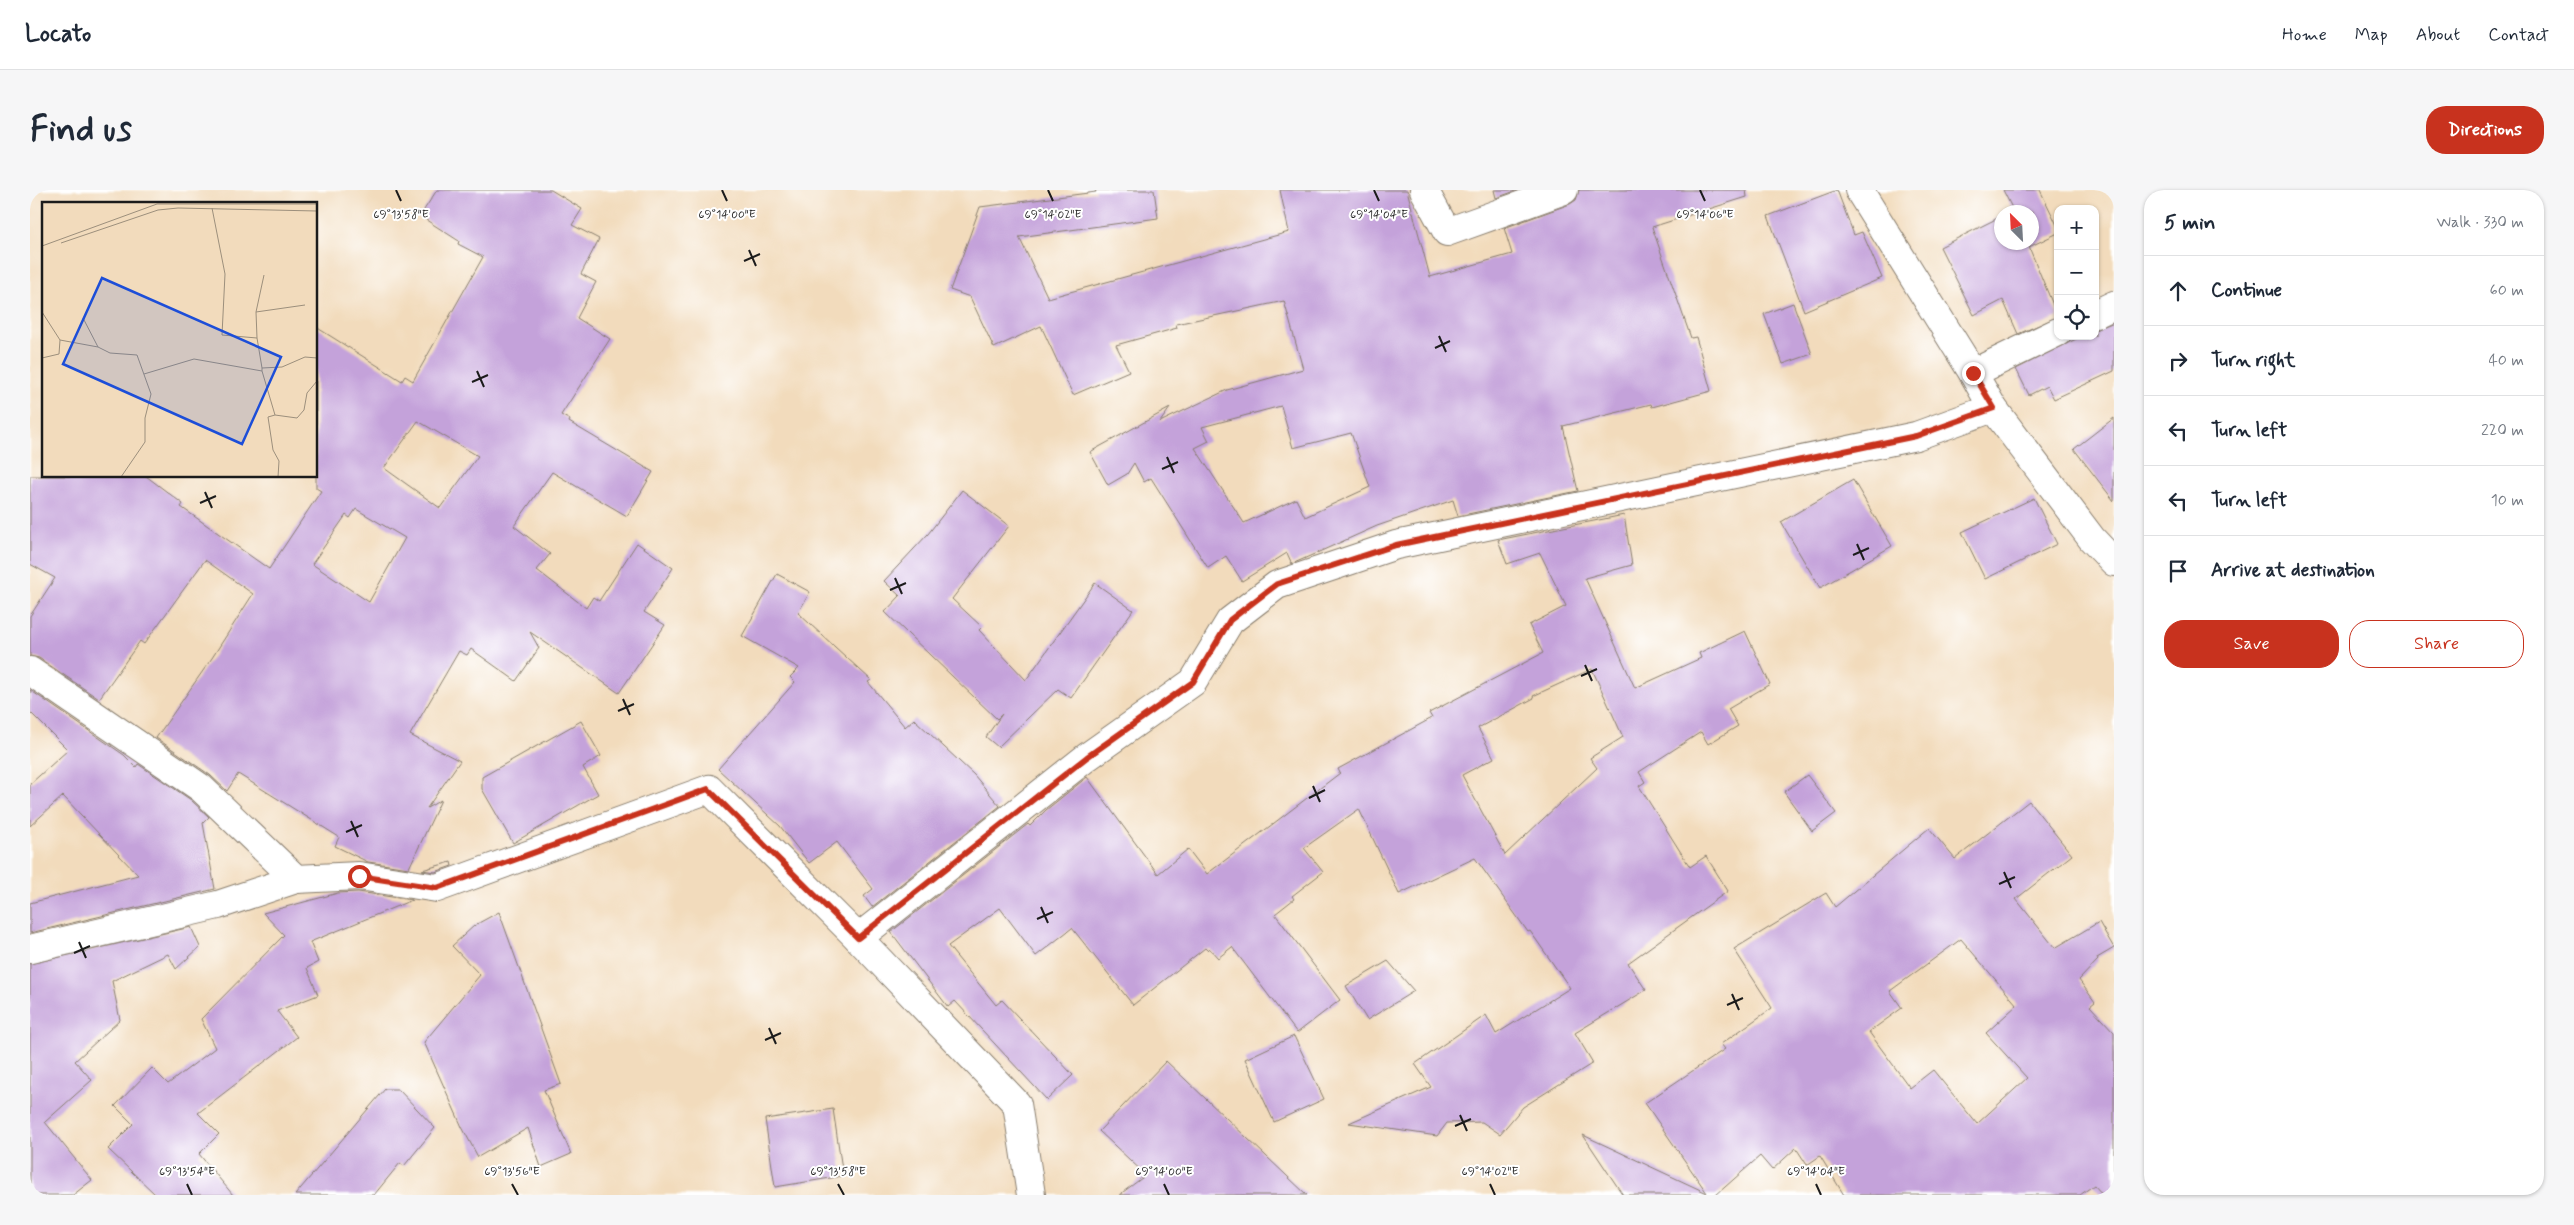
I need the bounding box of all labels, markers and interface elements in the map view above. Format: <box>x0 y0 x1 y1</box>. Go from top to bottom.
text: Locato <box>25 19 91 50</box>
text: Home <box>2282 23 2327 47</box>
text: Map <box>2355 23 2388 47</box>
text: About <box>2416 23 2460 47</box>
text: Contact <box>2488 23 2549 47</box>
button: Directions <box>2426 106 2544 154</box>
text: Find us <box>30 107 132 153</box>
inset map <box>42 202 318 478</box>
north arrow <box>1994 205 2039 250</box>
map controls <box>2054 205 2099 340</box>
button: + <box>2054 205 2099 250</box>
text: 69°13'58"E <box>373 207 429 223</box>
text: 69°14'00"E <box>698 207 756 223</box>
text: 69°14'02"E <box>1025 207 1081 223</box>
text: 69°14'04"E <box>1350 207 1408 223</box>
text: 69°14'06"E <box>1676 207 1734 223</box>
text: 5 min <box>2164 209 2216 237</box>
text: Walk · 330 m <box>2436 212 2524 233</box>
button: − <box>2054 250 2099 295</box>
icon: ahead <box>2164 277 2192 305</box>
text: Continue <box>2211 278 2282 303</box>
text: 60 m <box>2490 280 2524 301</box>
button: locate <box>2054 295 2099 340</box>
icon: right <box>2164 347 2192 375</box>
text: Turn right <box>2211 348 2295 373</box>
text: 40 m <box>2488 350 2524 371</box>
route end <box>1962 362 1985 385</box>
icon: left <box>2164 417 2192 445</box>
text: Turn left <box>2211 418 2287 443</box>
text: 220 m <box>2481 420 2524 441</box>
icon: left <box>2164 487 2192 515</box>
text: Turn left <box>2211 488 2287 513</box>
text: 10 m <box>2491 490 2524 511</box>
icon: arrive <box>2164 557 2192 585</box>
text: Arrive at destination <box>2211 558 2375 583</box>
button: Save <box>2164 620 2339 668</box>
button: Share <box>2349 620 2524 668</box>
route start <box>348 865 371 888</box>
text: 69°13'54"E <box>159 1164 215 1180</box>
text: 69°13'56"E <box>484 1164 540 1180</box>
text: 69°13'58"E <box>810 1164 866 1180</box>
text: 69°14'00"E <box>1135 1164 1193 1180</box>
text: 69°14'02"E <box>1462 1164 1518 1180</box>
text: 69°14'04"E <box>1787 1164 1845 1180</box>

